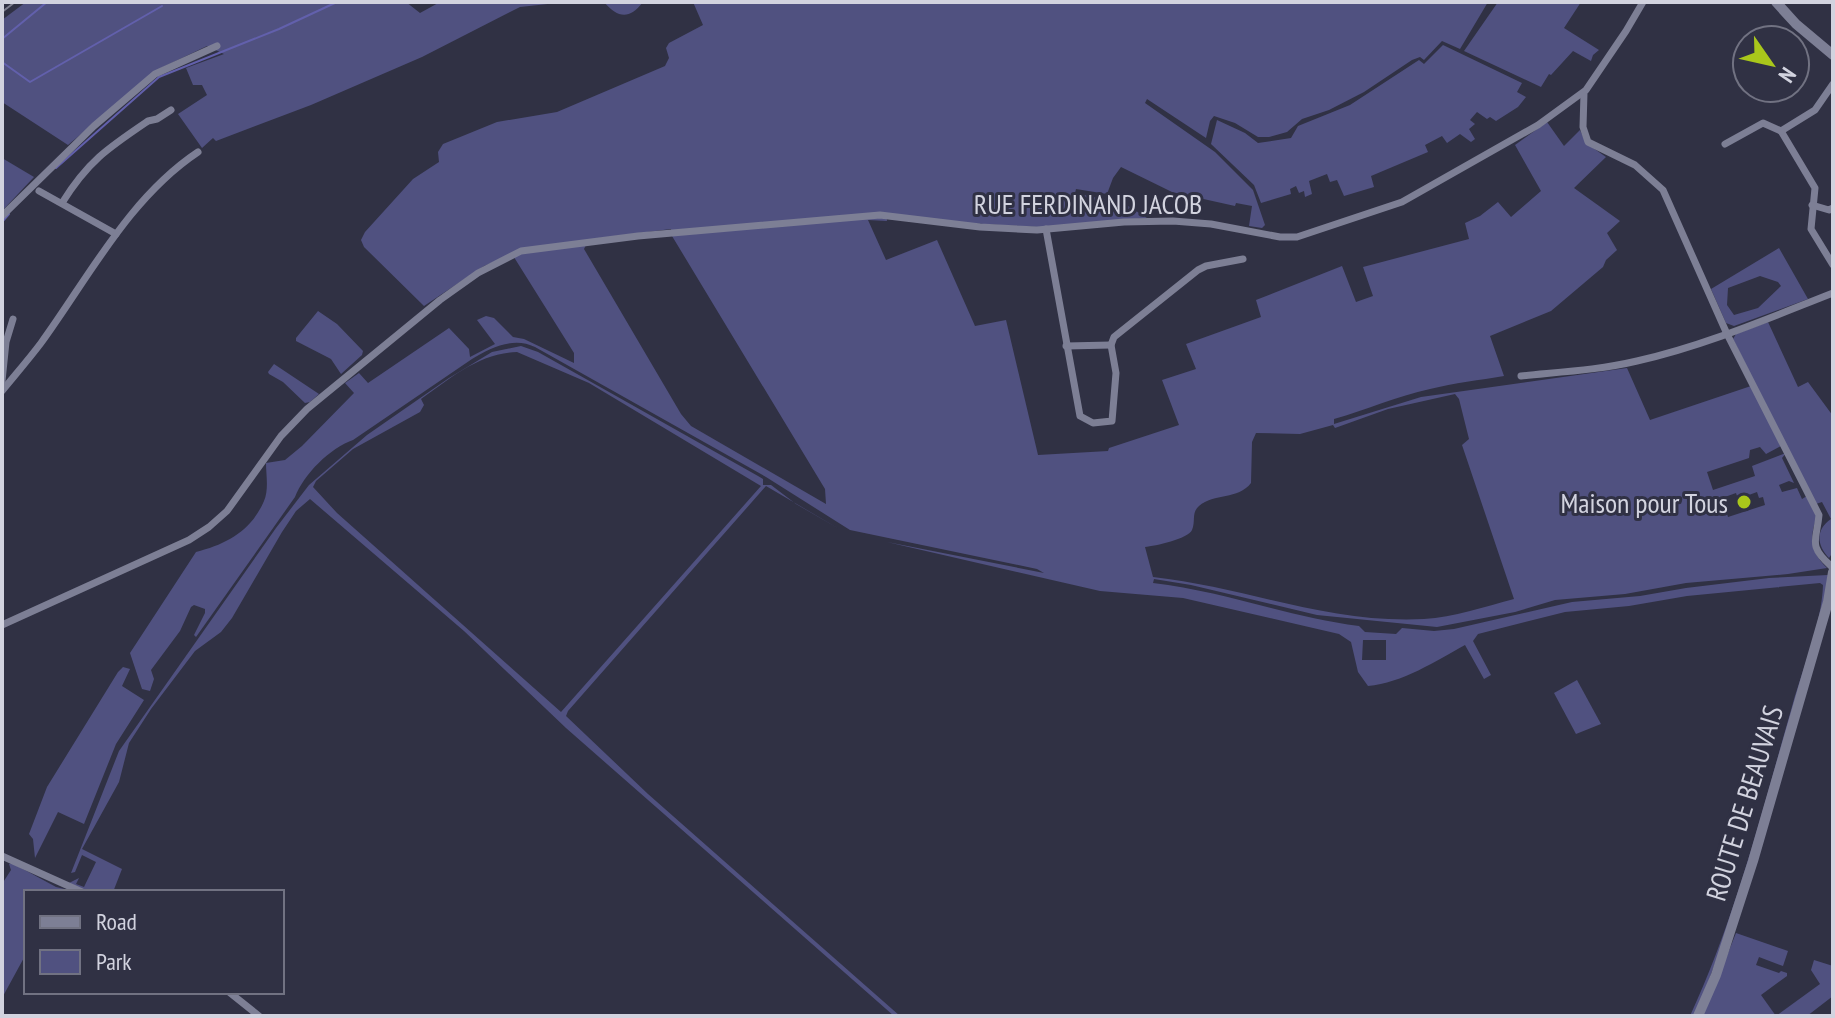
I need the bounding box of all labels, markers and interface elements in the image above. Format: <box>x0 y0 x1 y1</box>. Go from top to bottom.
north arrow <box>1731 24 1811 104</box>
text: N <box>1773 62 1803 88</box>
street label: RUE FERDINAND JACOB <box>974 185 1202 222</box>
place label: Maison pour Tous <box>1560 484 1728 521</box>
marker: Maison pour Tous <box>1735 493 1753 511</box>
street label: ROUTE DE BEAUVAIS <box>1697 701 1791 905</box>
legend <box>24 890 284 994</box>
text: Road <box>96 906 137 937</box>
text: Park <box>96 946 132 977</box>

